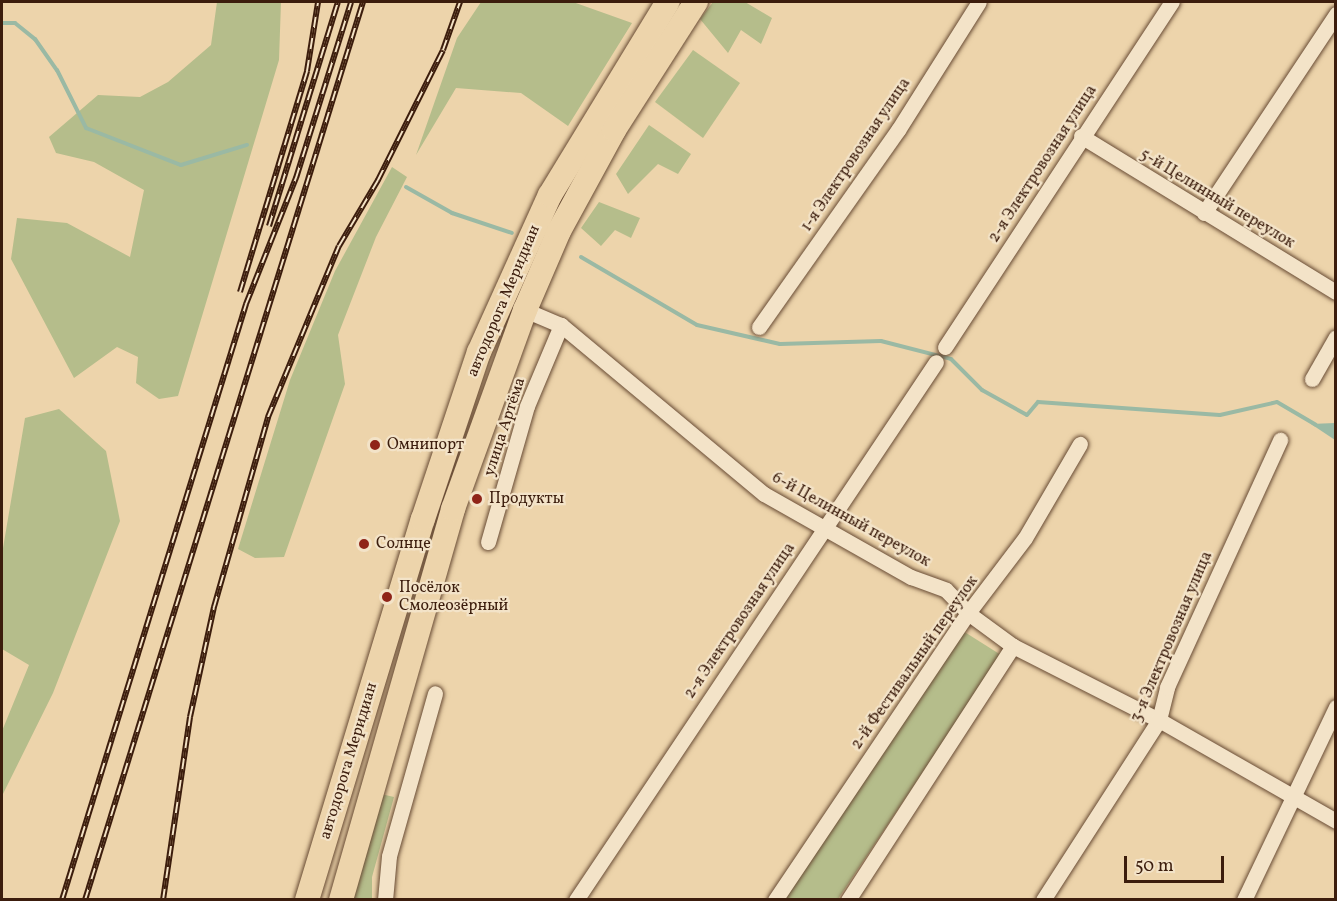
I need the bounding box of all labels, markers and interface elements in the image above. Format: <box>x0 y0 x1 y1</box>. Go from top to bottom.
street label: 1-я Электровозная улица <box>797 74 915 236</box>
street label: 2-я Электровозная улица <box>985 81 1101 247</box>
street label: 5-й Целинный переулок <box>1136 145 1298 253</box>
street label: автодорога Меридиан <box>463 222 545 380</box>
street label: улица Артёма <box>480 375 530 479</box>
place label: Омнипорт <box>387 435 464 455</box>
marker: Омнипорт <box>368 438 382 452</box>
street label: 6-й Целинный переулок <box>768 468 934 572</box>
place label: Продукты <box>489 489 564 509</box>
marker: Продукты <box>470 492 484 506</box>
place label: Солнце <box>376 534 431 554</box>
marker: Солнце <box>357 537 371 551</box>
street label: 2-я Электровозная улица <box>680 539 800 703</box>
street label: 3-я Электровозная улица <box>1127 548 1217 726</box>
street label: 2-й Фестивальный переулок <box>848 572 982 754</box>
place label: Посёлок Смолеозёрный <box>399 578 508 616</box>
marker: Посёлок Смолеозёрный <box>380 590 394 604</box>
street label: автодорога Меридиан <box>316 680 382 842</box>
scale bar <box>1127 844 1228 882</box>
text: 50 m <box>1135 854 1174 879</box>

